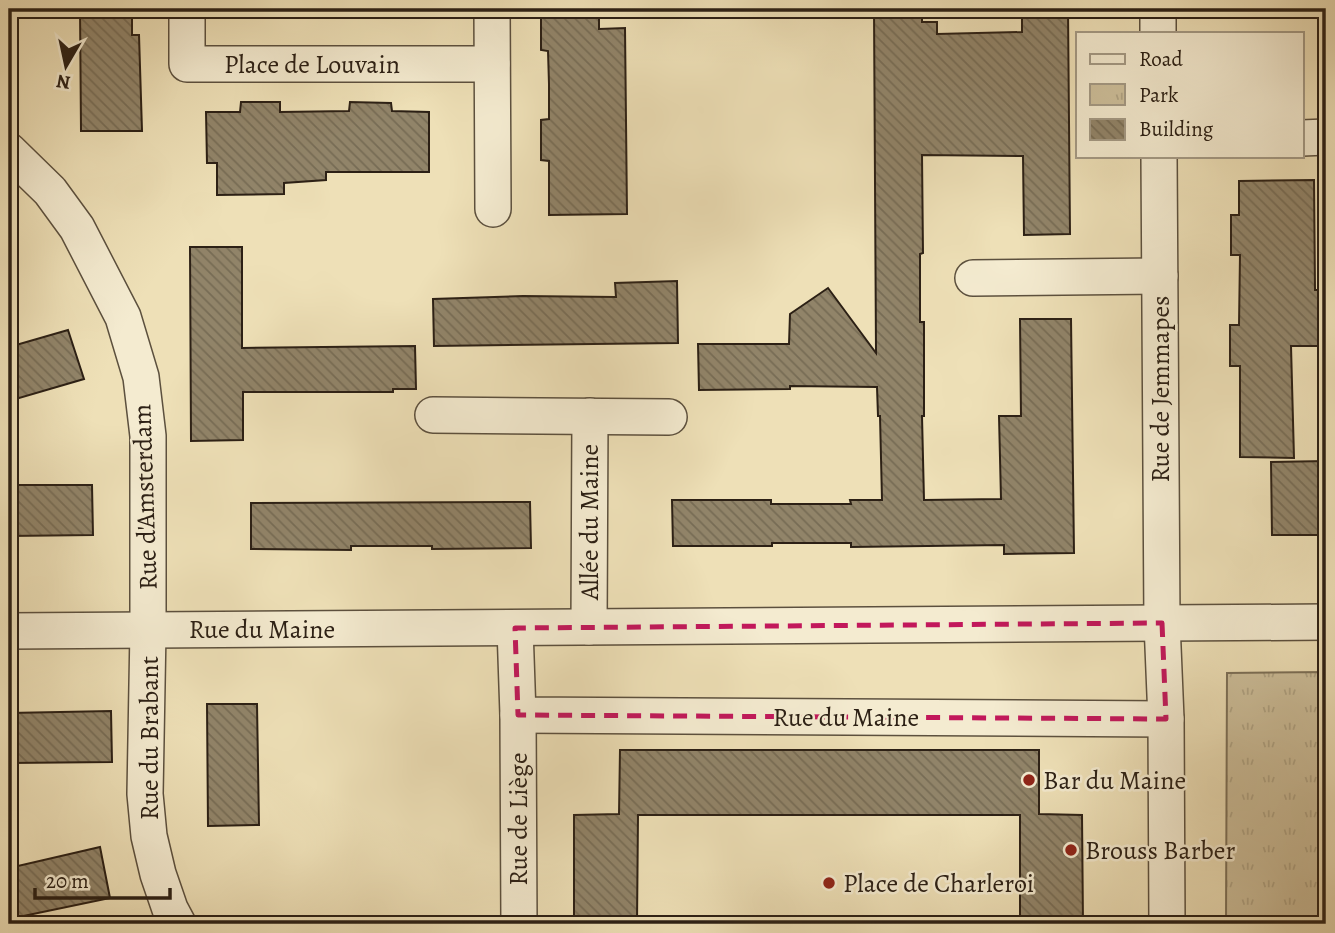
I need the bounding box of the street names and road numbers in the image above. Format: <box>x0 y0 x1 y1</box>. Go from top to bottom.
street label: Place de Louvain <box>224 47 400 82</box>
street label: Rue de Jemmapes <box>1143 295 1178 483</box>
street label: Rue d'Amsterdam <box>124 403 166 591</box>
street label: Allée du Maine <box>572 444 607 601</box>
street label: Rue du Maine <box>189 612 335 647</box>
street label: Rue du Brabant <box>132 655 167 820</box>
street label: Rue du Maine <box>773 700 919 735</box>
street label: Rue de Liège <box>501 752 536 886</box>

